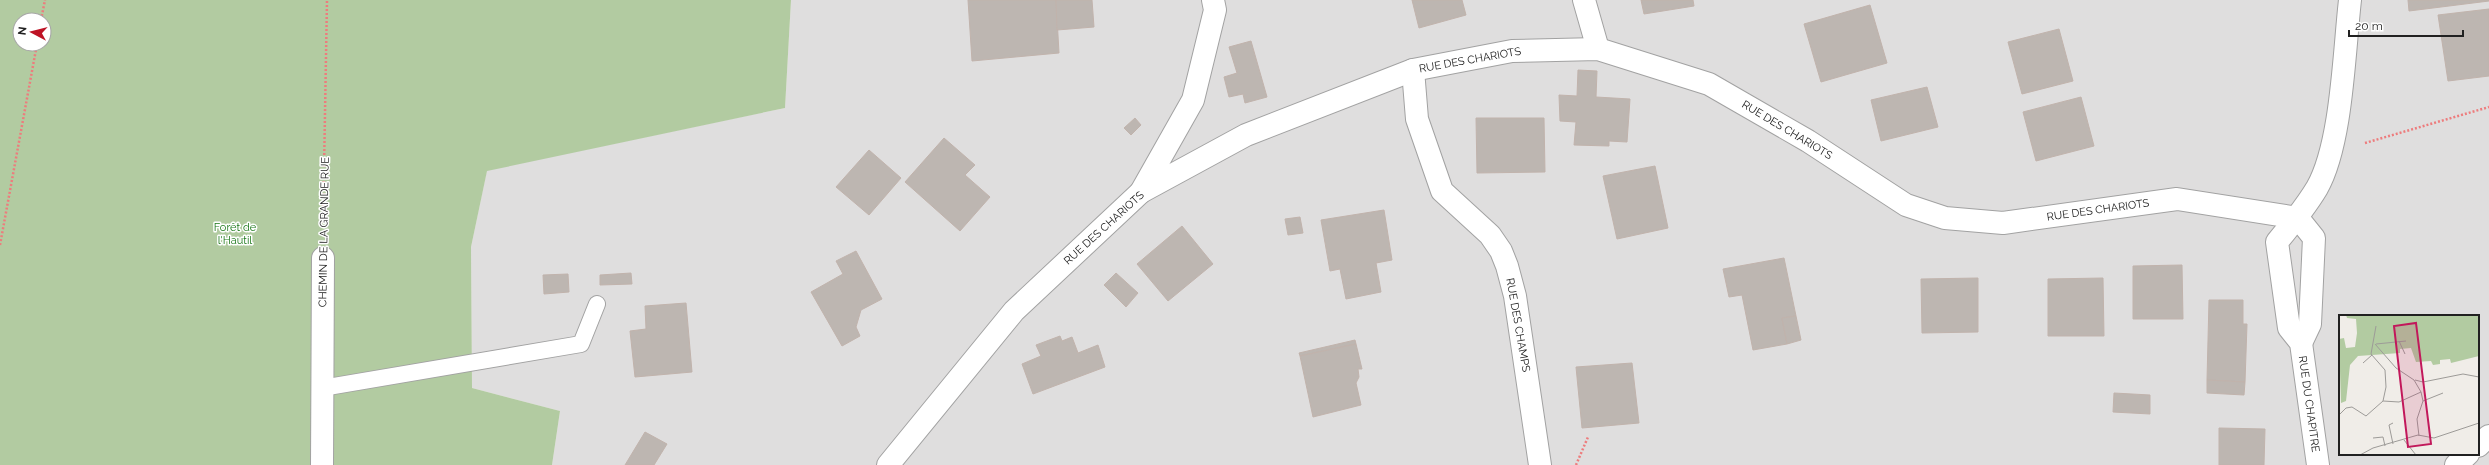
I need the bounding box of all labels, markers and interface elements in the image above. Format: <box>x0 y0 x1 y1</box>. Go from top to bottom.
north arrow <box>12 12 52 52</box>
scale bar <box>2349 12 2463 38</box>
text: 20 m <box>2355 19 2383 33</box>
text: N <box>16 26 30 36</box>
street label: RUE DES CHARIOTS <box>1418 45 1522 75</box>
street label: RUE DES CHARIOTS <box>1739 98 1835 162</box>
street label: CHEMIN DE LA GRANDE RUE <box>316 156 332 307</box>
street label: RUE DES CHARIOTS <box>1061 188 1147 267</box>
street label: RUE DES CHARIOTS <box>2046 196 2150 224</box>
park label: Forêt de l'Hautil <box>214 221 257 247</box>
street label: RUE DES CHAMPS <box>1503 277 1533 373</box>
inset map <box>2339 315 2479 455</box>
street label: RUE DU CHAPITRE <box>2296 355 2322 453</box>

